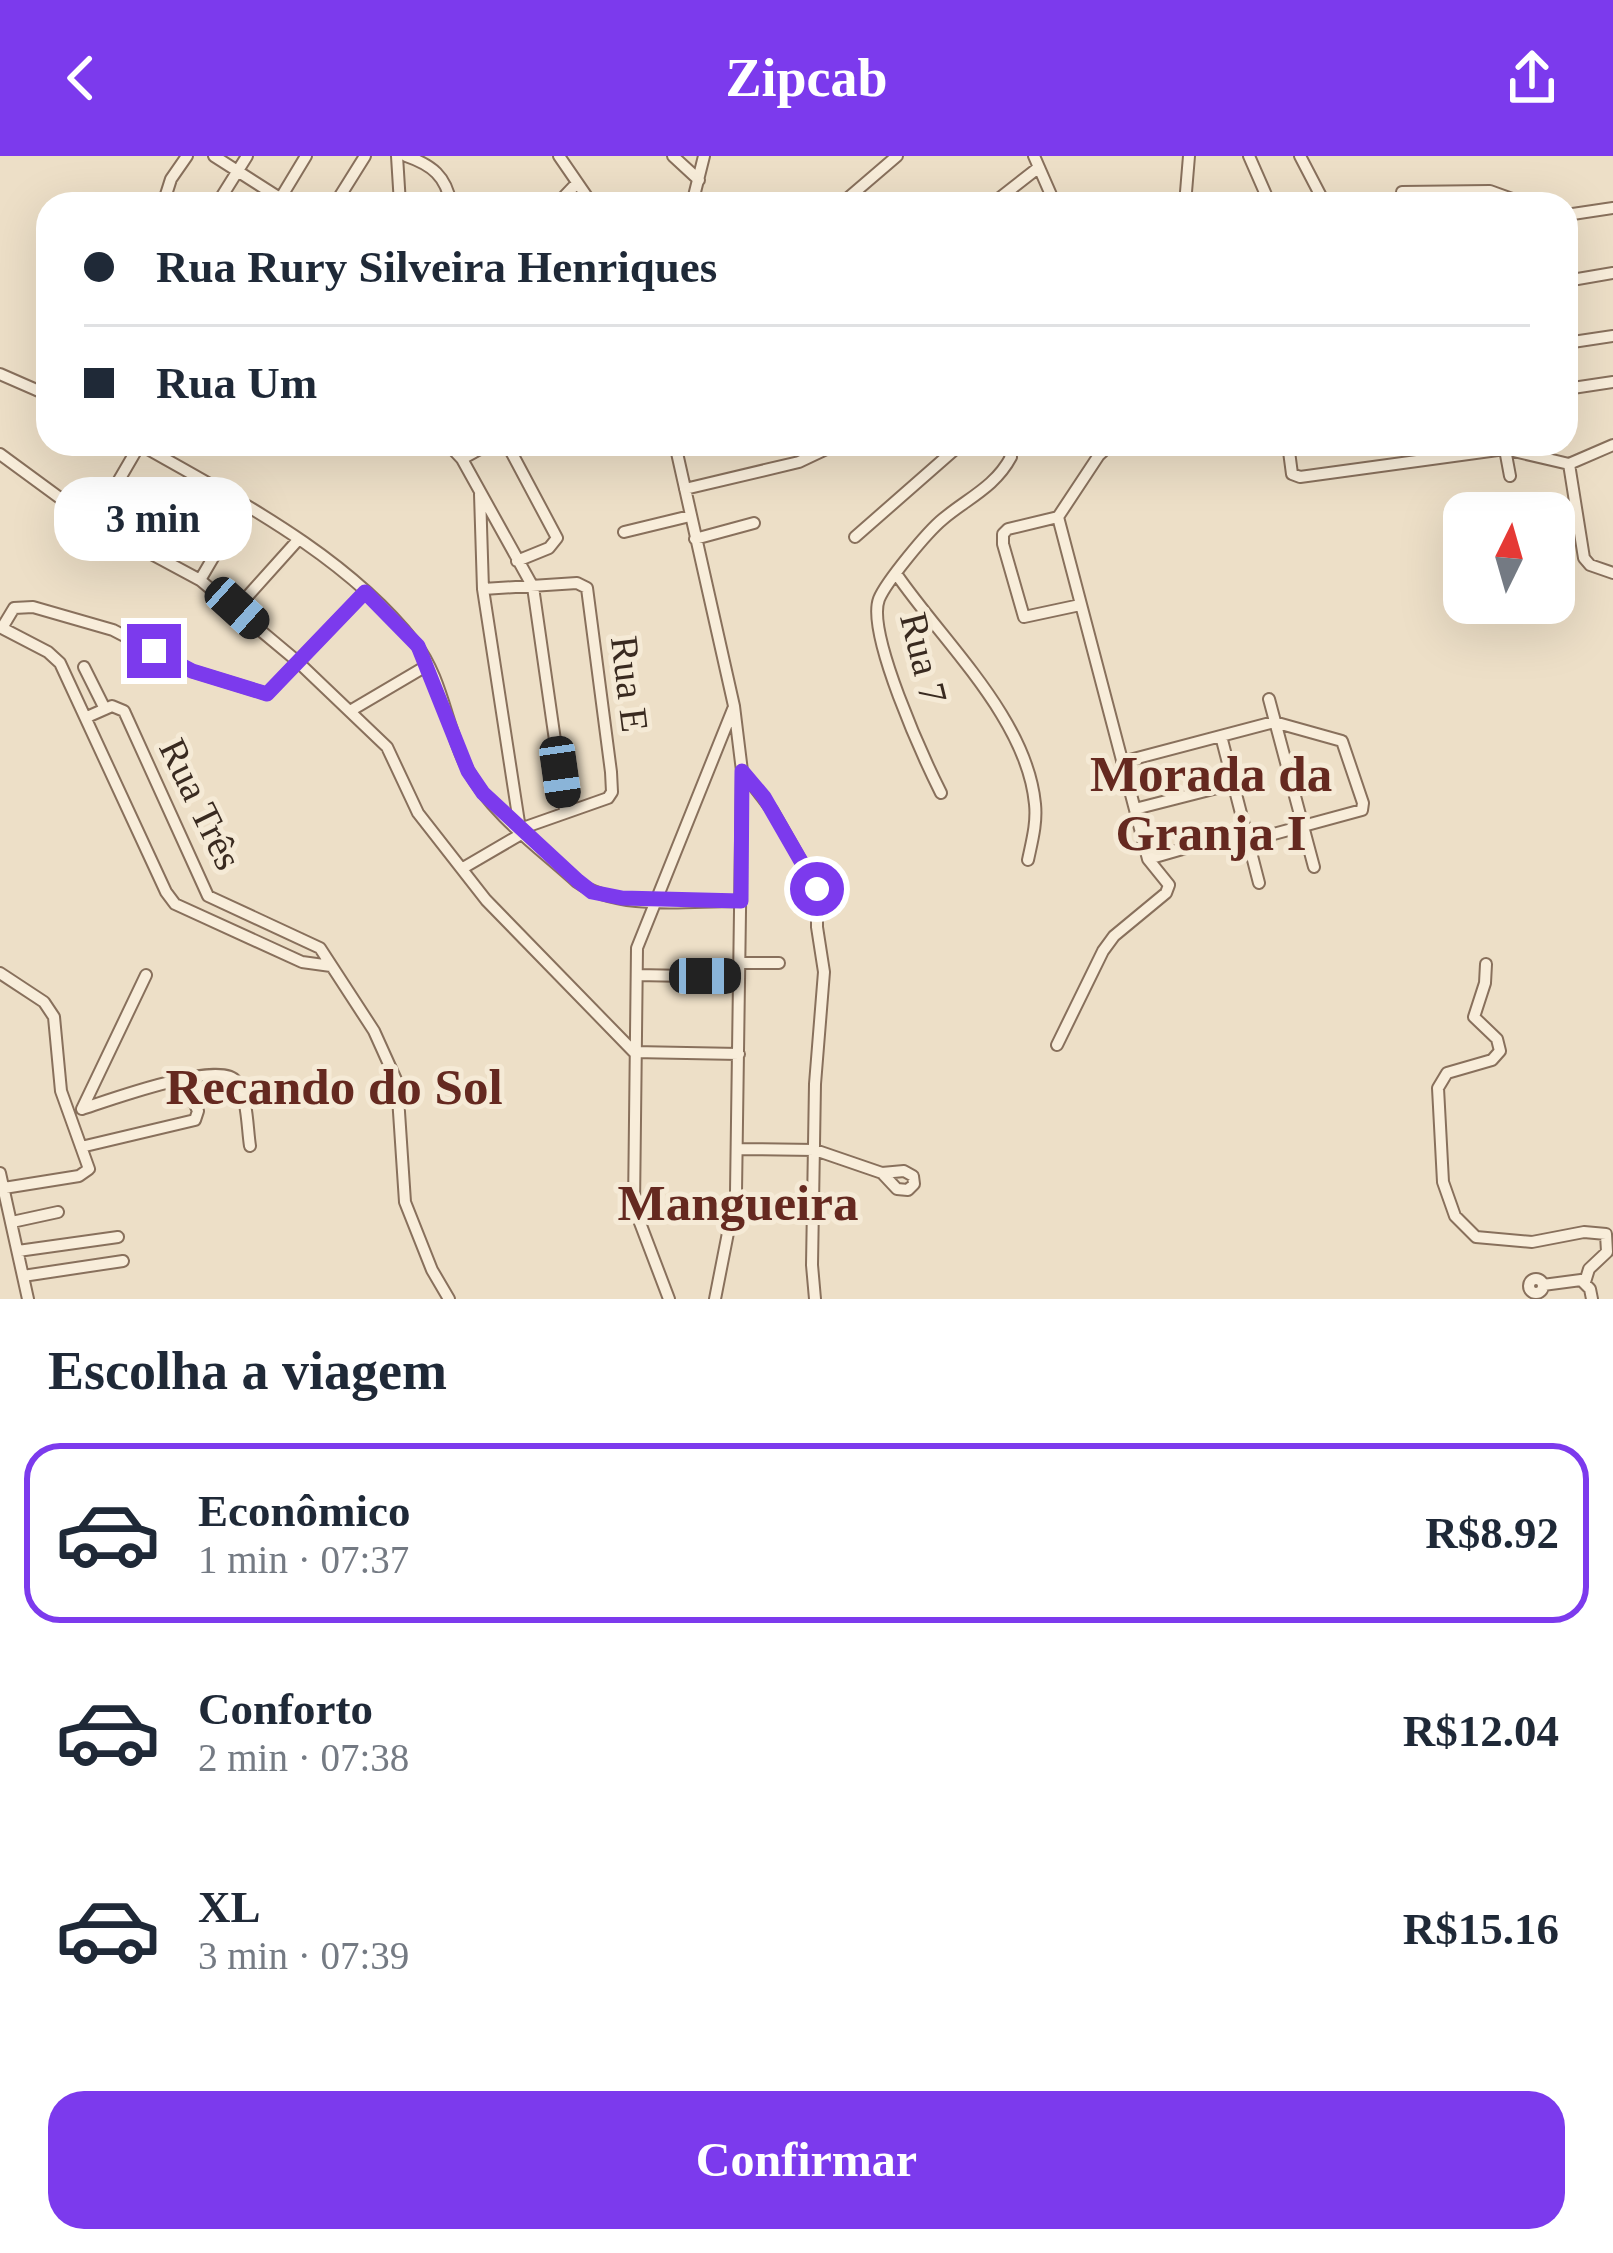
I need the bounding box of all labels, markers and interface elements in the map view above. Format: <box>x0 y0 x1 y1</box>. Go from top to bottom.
icon: back <box>48 45 114 111</box>
icon: share <box>1499 45 1565 111</box>
text: Zipcab <box>725 48 888 108</box>
text: Rua Rury Silveira Henriques <box>156 242 717 292</box>
text: Rua Um <box>156 358 317 408</box>
callout: 3 min <box>55 477 253 561</box>
north arrow <box>1443 492 1575 624</box>
map controls <box>1443 492 1575 624</box>
text: 3 min <box>106 497 200 540</box>
car <box>198 571 276 645</box>
street label: Rua 7 <box>892 608 956 708</box>
route end <box>127 624 181 678</box>
street label: Rua E <box>603 634 657 734</box>
street label: Rua Três <box>151 732 251 876</box>
car <box>537 734 583 810</box>
district label: Morada da Granja I <box>1090 746 1332 861</box>
route start <box>790 862 844 916</box>
car <box>669 958 741 994</box>
district label: Recando do Sol <box>165 1059 503 1115</box>
district label: Mangueira <box>618 1175 858 1231</box>
text: Escolha a viagem <box>48 1341 447 1401</box>
icon: car <box>54 1479 162 1587</box>
text: Econômico <box>198 1486 410 1536</box>
text: R$8.92 <box>1425 1508 1559 1558</box>
text: 1 min · 07:37 <box>198 1538 409 1581</box>
icon: car <box>54 1677 162 1785</box>
text: Conforto <box>198 1684 373 1734</box>
text: R$12.04 <box>1403 1706 1559 1756</box>
text: 2 min · 07:38 <box>198 1736 409 1779</box>
icon: car <box>54 1875 162 1983</box>
text: XL <box>198 1882 261 1932</box>
text: R$15.16 <box>1403 1904 1559 1954</box>
text: 3 min · 07:39 <box>198 1934 409 1977</box>
button: Confirmar <box>48 2091 1565 2229</box>

